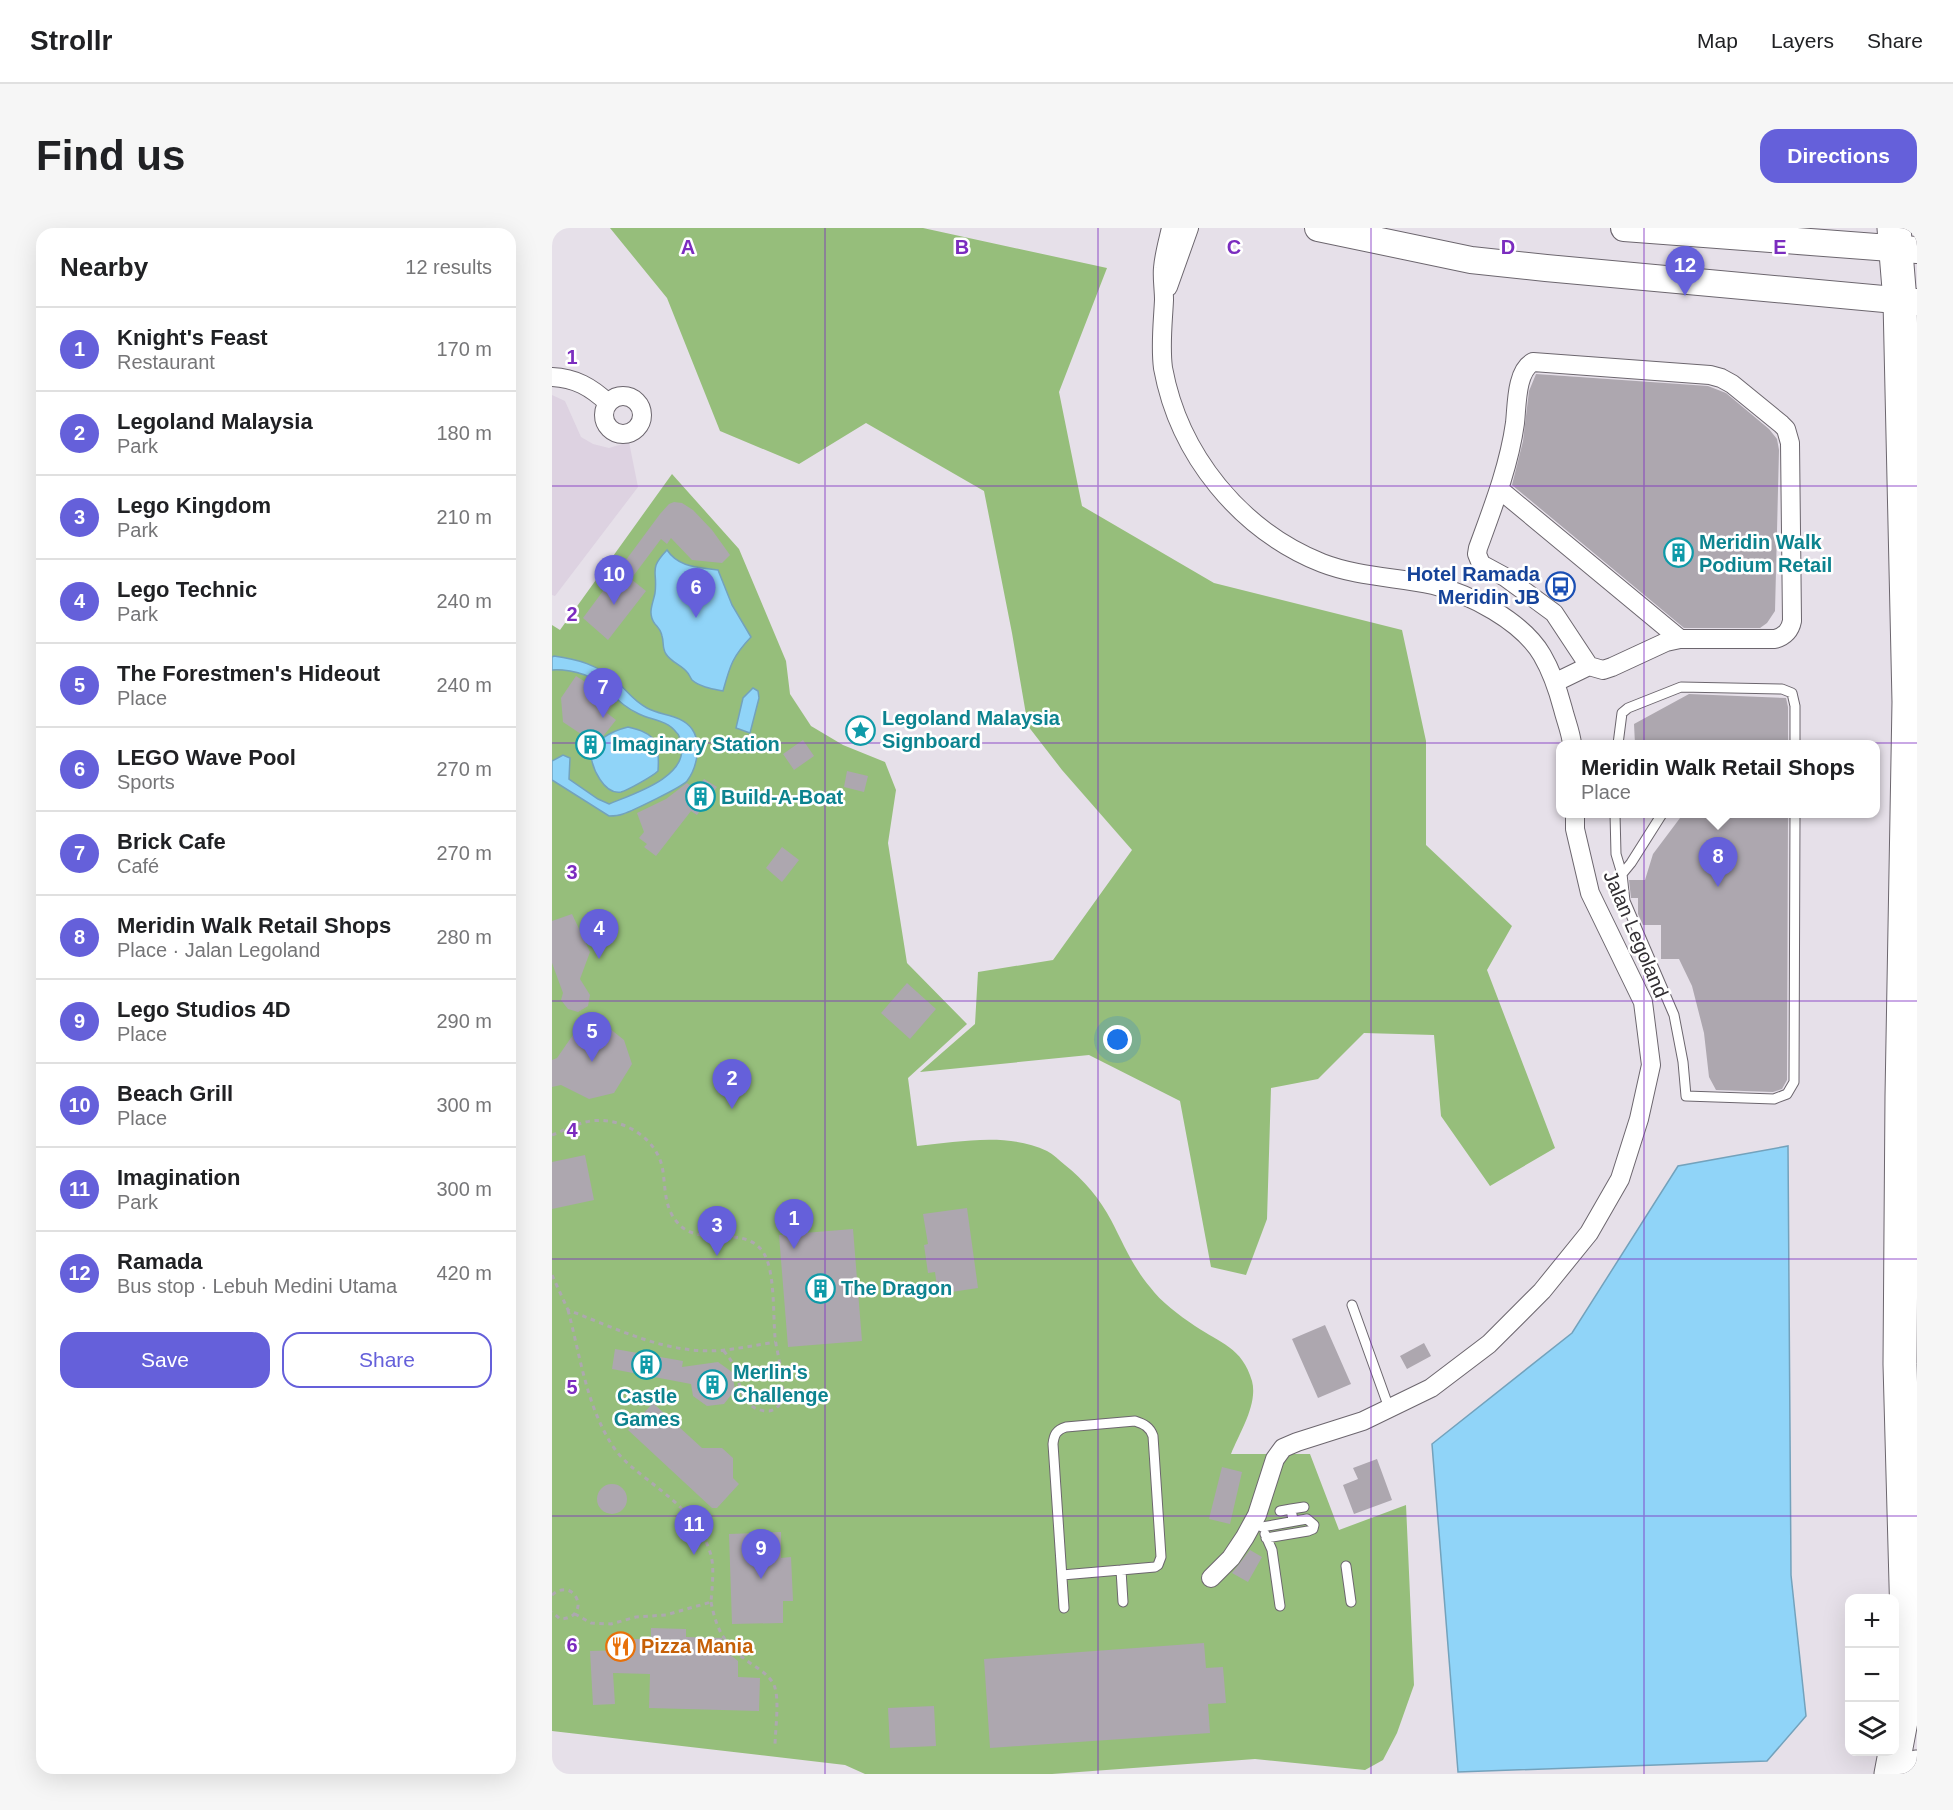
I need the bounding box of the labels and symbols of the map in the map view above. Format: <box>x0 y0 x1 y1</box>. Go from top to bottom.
text: A <box>681 236 695 258</box>
text: B <box>955 236 969 258</box>
text: C <box>1227 236 1241 258</box>
text: D <box>1501 236 1515 258</box>
text: E <box>1773 236 1787 258</box>
pin: 12 <box>1666 247 1704 296</box>
text: 1 <box>566 346 578 368</box>
place label: Meridin Walk Podium Retail <box>1699 531 1832 576</box>
building icon: Meridin Walk Podium Retail <box>1662 537 1694 569</box>
pin: 10 <box>594 556 634 605</box>
place label: Hotel Ramada Meridin JB <box>1407 563 1541 608</box>
pin: 6 <box>676 568 716 618</box>
bus stop icon: Hotel Ramada Meridin JB <box>1545 570 1577 602</box>
text: 2 <box>566 603 578 625</box>
pin: 7 <box>584 668 622 718</box>
place label: Legoland Malaysia Signboard <box>882 707 1061 752</box>
place icon: Legoland Malaysia Signboard <box>845 714 877 746</box>
building icon: Imaginary Station <box>575 728 607 760</box>
place label: Imaginary Station <box>612 733 780 755</box>
building icon: Build-A-Boat <box>684 781 716 813</box>
place label: Build-A-Boat <box>721 786 844 808</box>
pin: 8 <box>1698 838 1738 887</box>
text: 3 <box>566 861 578 883</box>
street label: Jalan Legoland <box>1599 867 1673 1001</box>
pin: 4 <box>580 910 618 959</box>
pin: 5 <box>572 1012 612 1062</box>
your location <box>1103 1025 1132 1054</box>
pin: 2 <box>712 1060 752 1109</box>
text: 4 <box>566 1119 578 1141</box>
pin: 1 <box>774 1200 814 1249</box>
pin: 3 <box>698 1206 736 1256</box>
building icon: The Dragon <box>804 1272 836 1304</box>
place label: The Dragon <box>841 1277 952 1299</box>
building icon: Castle Games <box>631 1349 663 1381</box>
place label: Merlin's Challenge <box>733 1361 829 1406</box>
building icon: Merlin's Challenge <box>696 1368 728 1400</box>
text: 5 <box>566 1376 578 1398</box>
place label: Castle Games <box>614 1385 680 1430</box>
pin: 11 <box>674 1506 714 1555</box>
pin: 9 <box>742 1530 780 1579</box>
restaurant icon: Pizza Mania <box>604 1630 636 1662</box>
text: 6 <box>566 1634 578 1656</box>
place label: Pizza Mania <box>641 1635 754 1657</box>

